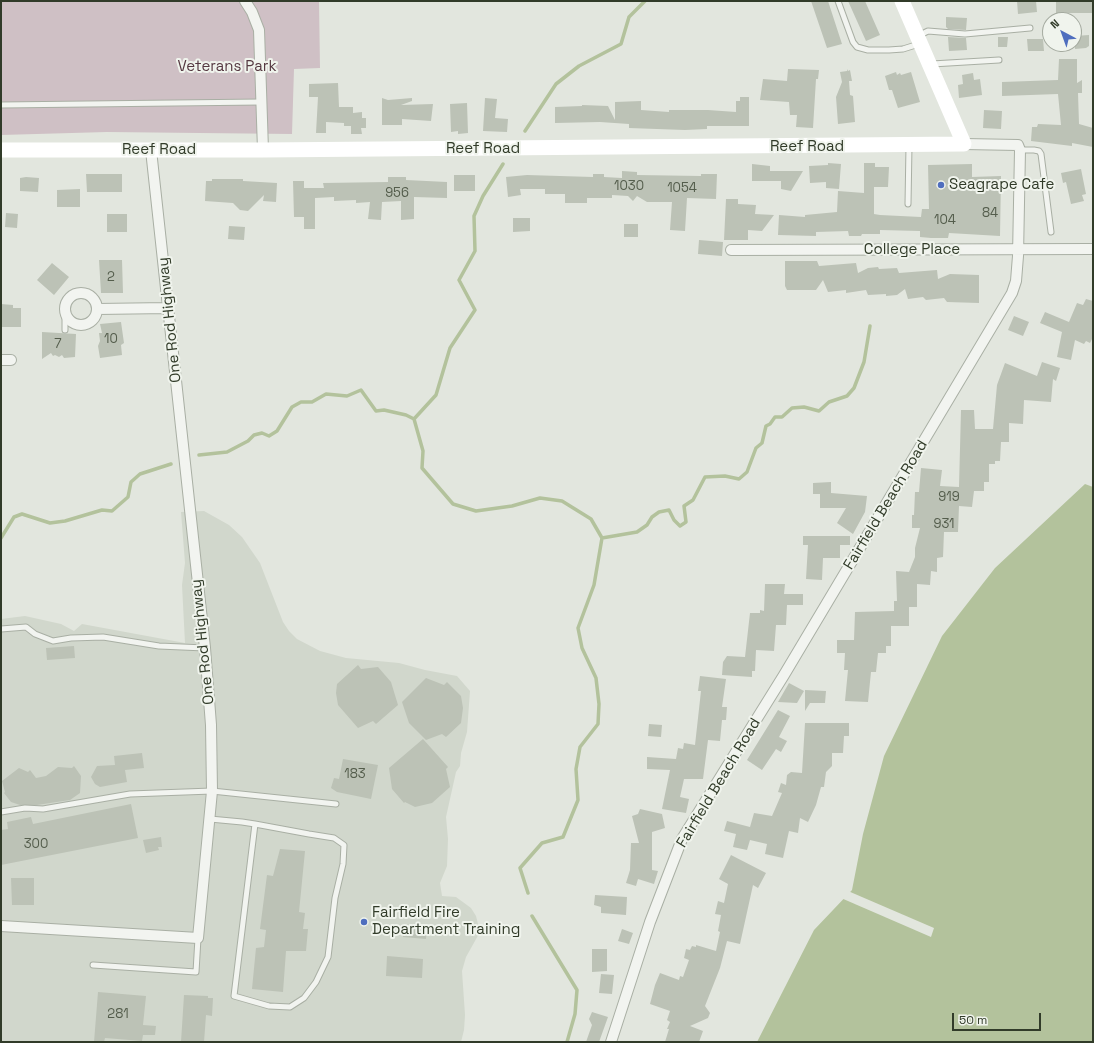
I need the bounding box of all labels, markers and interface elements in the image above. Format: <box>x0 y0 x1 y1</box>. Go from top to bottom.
north arrow <box>1042 12 1082 52</box>
text: N <box>1047 16 1062 31</box>
park label: Veterans Park <box>178 58 276 76</box>
street label: Reef Road <box>770 138 844 156</box>
street label: Reef Road <box>446 140 520 158</box>
street label: Reef Road <box>122 141 196 159</box>
place label: Seagrape Cafe <box>949 176 1054 194</box>
house number: 1030 <box>614 178 644 194</box>
house number: 1054 <box>667 180 697 196</box>
marker: Seagrape Cafe <box>936 180 946 190</box>
house number: 956 <box>385 185 409 201</box>
house number: 84 <box>982 205 998 221</box>
house number: 104 <box>934 212 956 228</box>
street label: College Place <box>864 241 960 259</box>
street label: One Rod Highway <box>154 256 186 384</box>
house number: 2 <box>107 269 115 285</box>
house number: 10 <box>104 331 118 347</box>
house number: 7 <box>54 336 62 352</box>
street label: Fairfield Beach Road <box>840 437 932 573</box>
house number: 919 <box>938 489 960 505</box>
house number: 931 <box>933 516 955 532</box>
street label: One Rod Highway <box>187 578 219 706</box>
street label: Fairfield Beach Road <box>673 715 765 851</box>
house number: 183 <box>344 766 366 782</box>
house number: 300 <box>24 836 48 852</box>
place label: Fairfield Fire Department Training <box>372 904 520 939</box>
marker: Fairfield Fire Department Training <box>359 917 369 927</box>
scale bar <box>954 1005 1043 1031</box>
house number: 281 <box>107 1006 129 1022</box>
text: 50 m <box>959 1012 987 1028</box>

